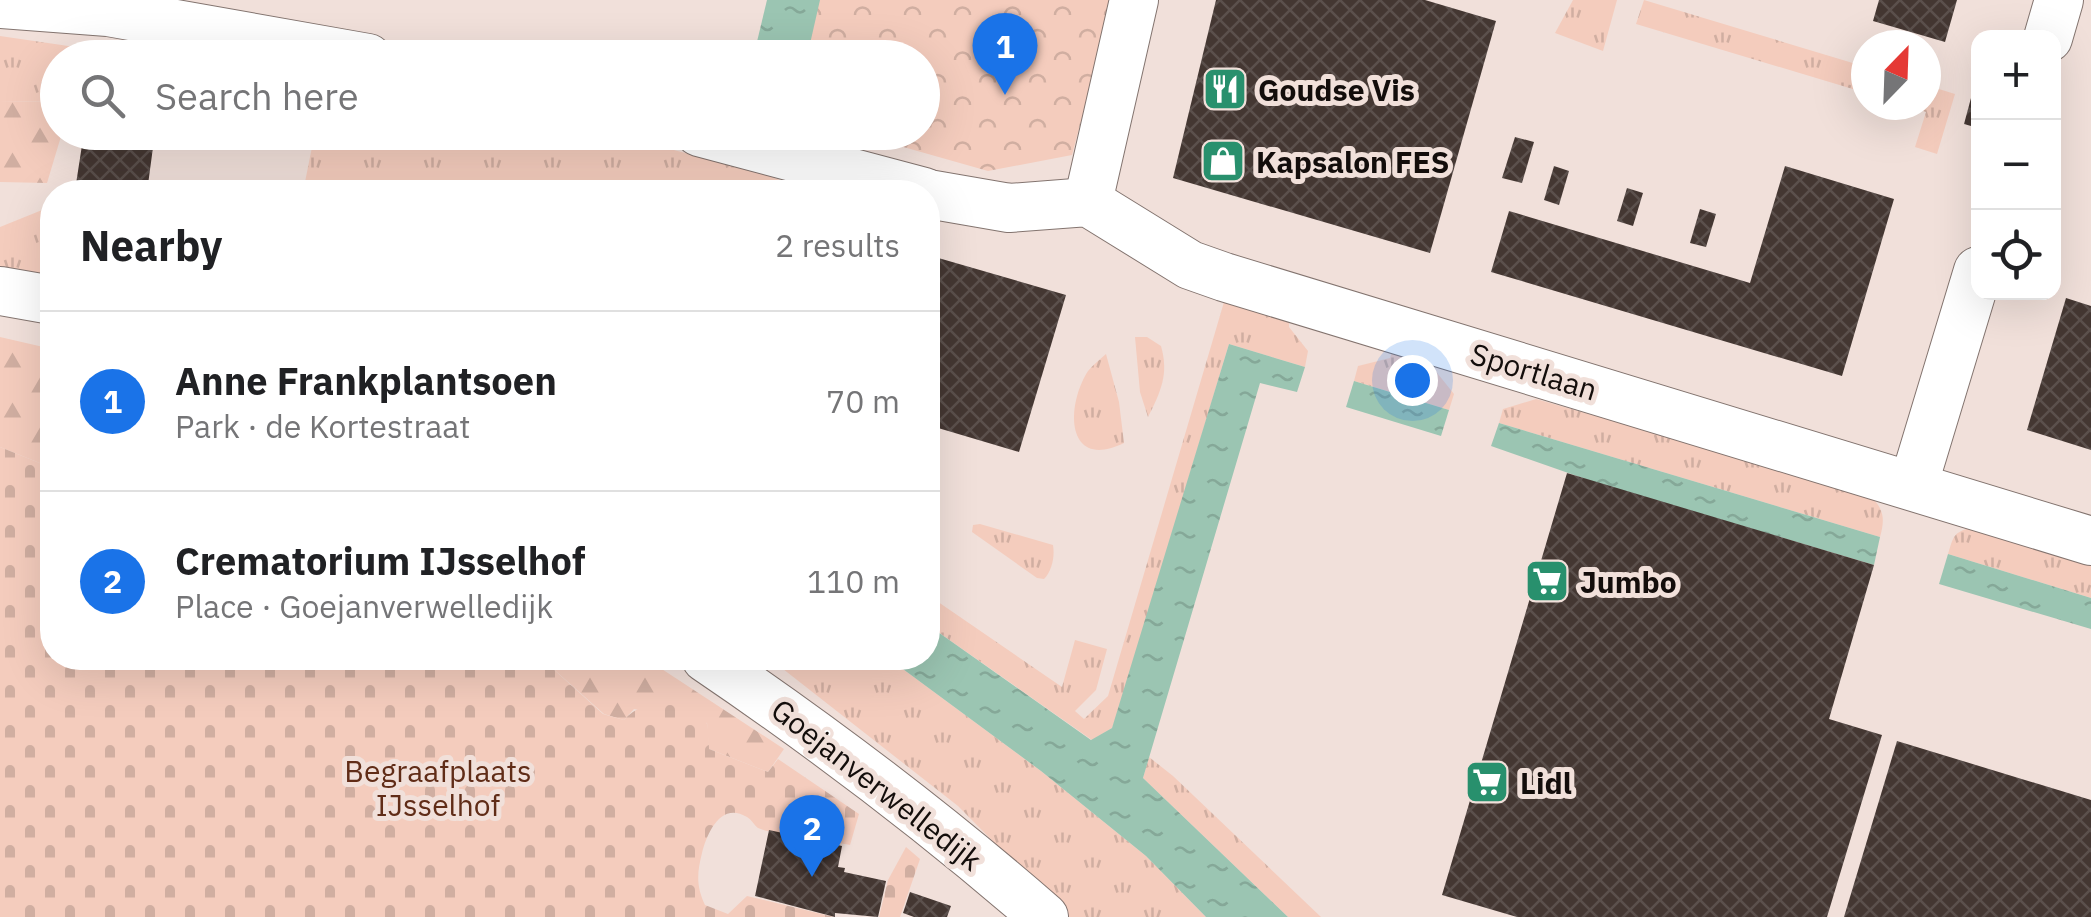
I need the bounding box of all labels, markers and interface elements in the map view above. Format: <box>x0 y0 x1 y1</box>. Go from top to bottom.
pin: 1 <box>972 12 1038 95</box>
north arrow <box>1851 30 1941 120</box>
map controls <box>1971 30 2061 300</box>
button: + <box>1971 30 2061 120</box>
search box <box>40 40 940 150</box>
restaurant icon: Goudse Vis <box>1202 66 1248 112</box>
icon: search <box>75 68 130 123</box>
place label: Goudse Vis <box>1258 70 1415 109</box>
text: Search here <box>155 71 359 120</box>
button: − <box>1971 120 2061 210</box>
shop icon: Kapsalon FES <box>1200 138 1246 184</box>
place label: Kapsalon FES <box>1256 142 1450 181</box>
button: locate <box>1971 210 2061 300</box>
text: Nearby <box>80 218 222 273</box>
text: 2 results <box>775 224 900 266</box>
street label: Sportlaan <box>1466 333 1602 409</box>
your location <box>1387 355 1438 406</box>
text: Anne Frankplantsoen <box>175 356 557 405</box>
text: 1 <box>103 380 122 422</box>
text: 70 m <box>826 380 900 422</box>
text: Park · de Kortestraat <box>175 405 471 447</box>
text: Crematorium IJsselhof <box>175 536 585 585</box>
supermarket icon: Jumbo <box>1524 558 1570 604</box>
text: 2 <box>103 560 122 602</box>
text: 110 m <box>807 560 900 602</box>
place label: Jumbo <box>1580 562 1677 601</box>
text: Place · Goejanverwelledijk <box>175 585 553 627</box>
street label: Goejanverwelledijk <box>764 690 990 879</box>
park label: Begraafplaats IJsselhof <box>344 751 532 824</box>
supermarket icon: Lidl <box>1464 759 1510 805</box>
place label: Lidl <box>1520 763 1572 802</box>
pin: 2 <box>780 794 844 877</box>

